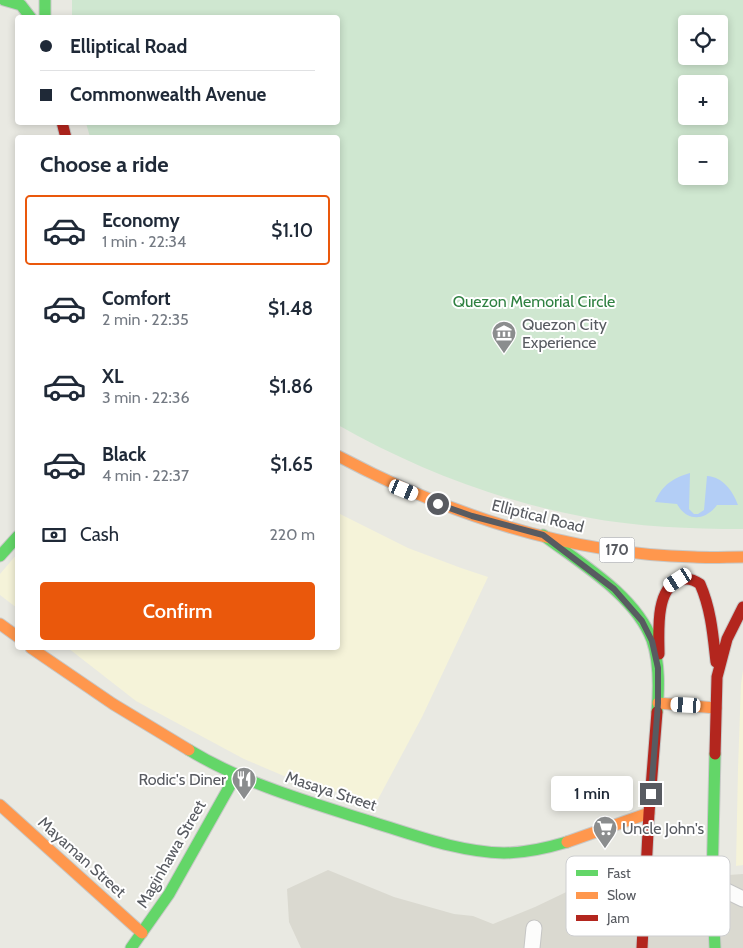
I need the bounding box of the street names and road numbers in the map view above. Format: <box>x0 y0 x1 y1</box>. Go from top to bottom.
street label: Elliptical Road <box>490 495 586 537</box>
road number: 170 <box>600 538 634 562</box>
street label: Masaya Street <box>283 767 380 815</box>
street label: Maginhawa Street <box>132 796 210 911</box>
street label: Mayaman Street <box>34 813 130 902</box>

